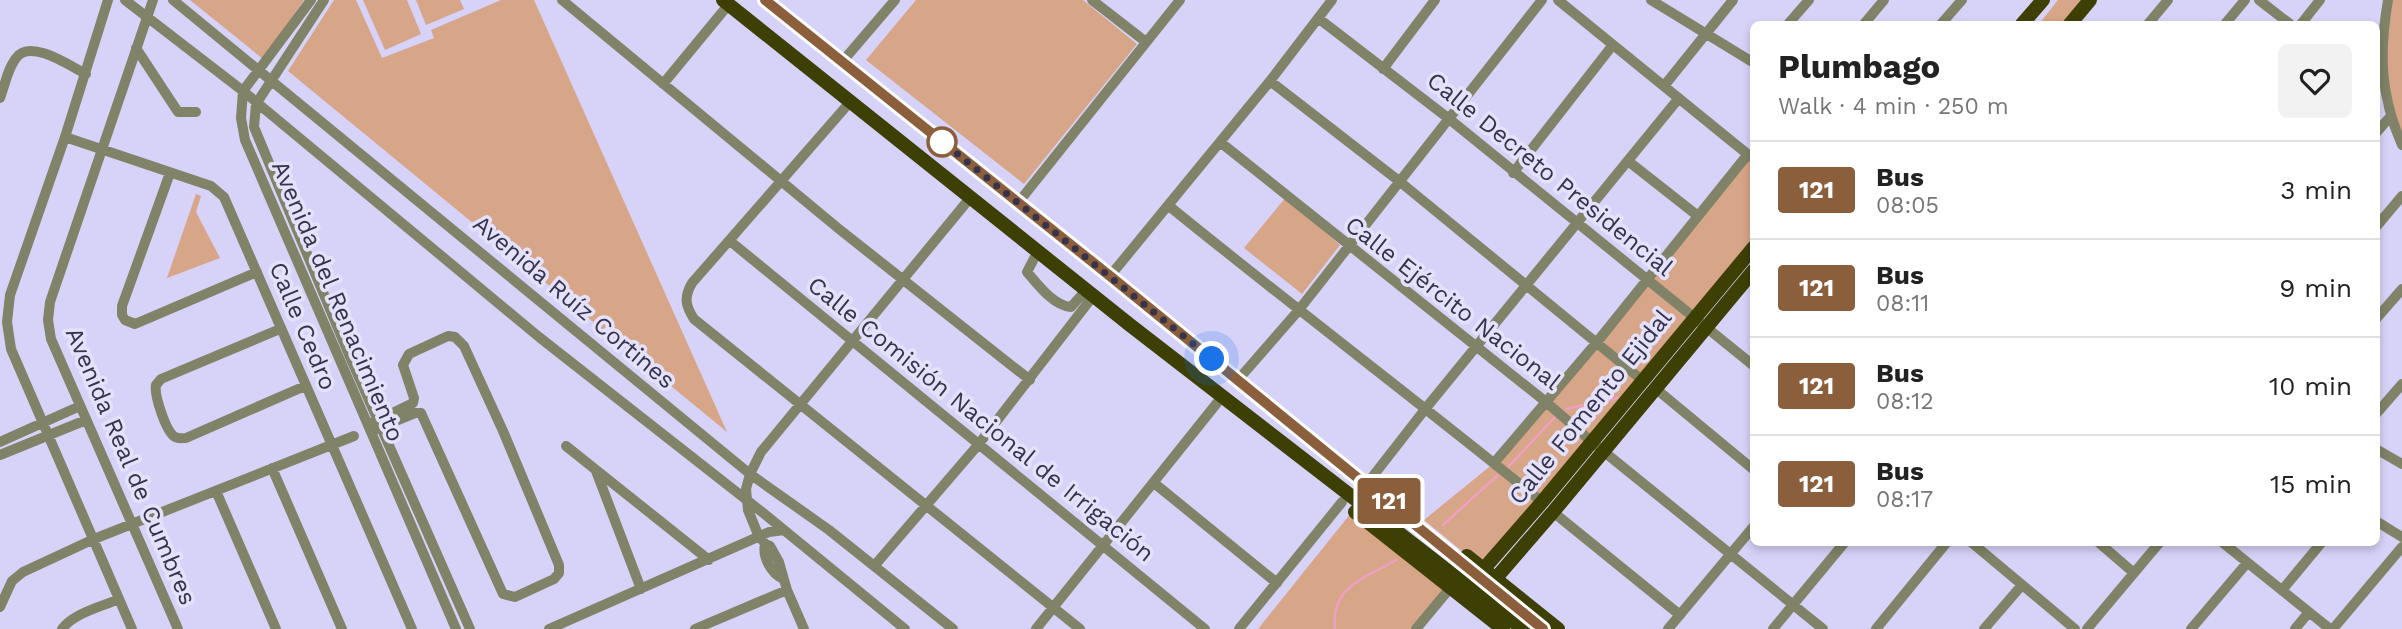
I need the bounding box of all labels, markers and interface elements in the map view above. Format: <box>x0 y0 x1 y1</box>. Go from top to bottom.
button: heart <box>2278 44 2352 118</box>
text: Plumbago <box>1778 47 1940 86</box>
street label: Calle Decreto Presidencial <box>1421 66 1679 282</box>
text: Walk · 4 min · 250 m <box>1778 93 2009 120</box>
unlabelled marker <box>927 127 957 157</box>
street label: Avenida del Renacimiento <box>266 156 410 446</box>
text: Bus <box>1876 162 1924 192</box>
text: 3 min <box>2280 175 2352 205</box>
text: 121 <box>1799 176 1834 204</box>
text: 08:05 <box>1876 192 1939 219</box>
street label: Avenida Ruíz Cortines <box>468 209 680 395</box>
street label: Calle Ejército Nacional <box>1340 210 1567 396</box>
street label: Calle Cedro <box>264 258 342 394</box>
text: Bus <box>1876 260 1924 290</box>
street label: Calle Comisión Nacional de Irrigación <box>802 271 1160 567</box>
text: 9 min <box>2279 273 2352 303</box>
text: 121 <box>1799 274 1834 302</box>
text: 08:11 <box>1876 290 1929 317</box>
street label: Calle Fomento Ejidal <box>1503 303 1678 510</box>
street label: Avenida Real de Cumbres <box>60 323 202 609</box>
your location <box>1194 341 1229 376</box>
text: Bus <box>1876 358 1924 388</box>
text: 10 min <box>2269 371 2352 401</box>
text: 121 <box>1799 372 1834 400</box>
text: 08:12 <box>1876 388 1934 415</box>
text: Bus <box>1876 456 1924 486</box>
text: 15 min <box>2270 469 2352 499</box>
text: 121 <box>1799 470 1834 498</box>
line badge: 121 <box>1349 478 1429 524</box>
text: 08:17 <box>1876 486 1933 513</box>
text: 121 <box>1372 487 1407 515</box>

